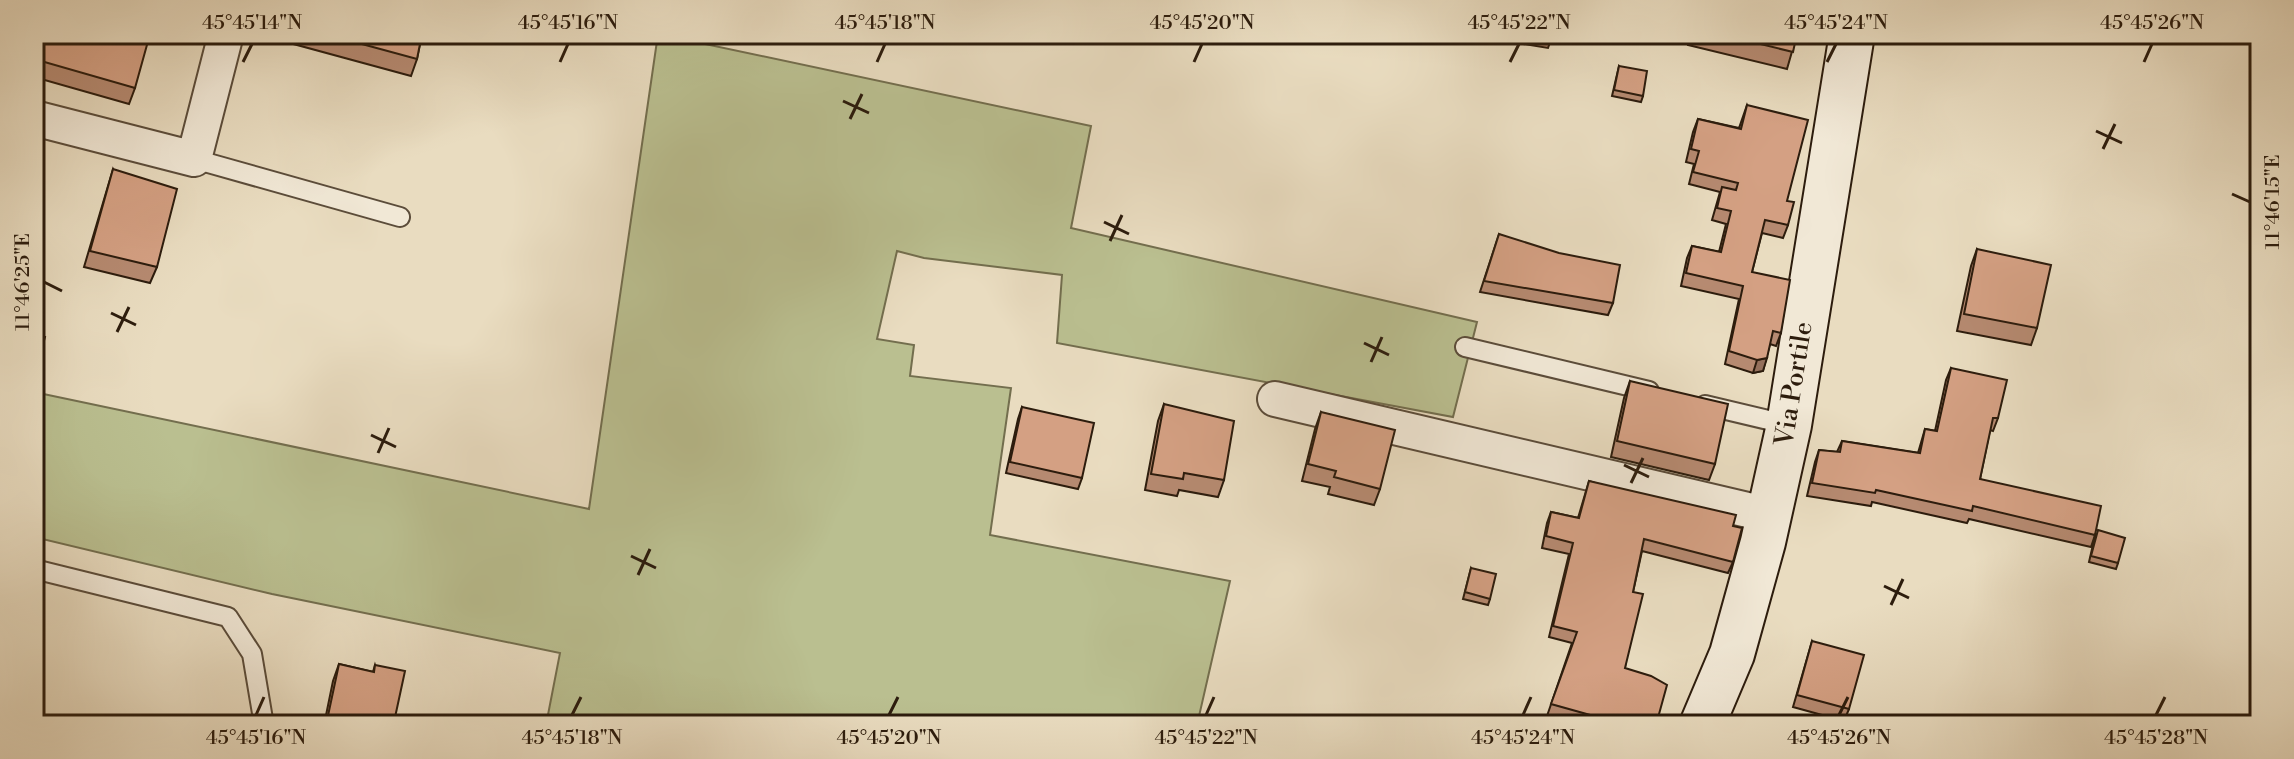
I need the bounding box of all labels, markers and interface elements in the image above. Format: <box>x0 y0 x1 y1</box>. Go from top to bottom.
text: 45°45'14"N <box>202 11 302 36</box>
text: 45°45'16"N <box>518 11 618 36</box>
text: 45°45'18"N <box>835 11 936 36</box>
text: 45°45'20"N <box>1149 11 1255 36</box>
text: 45°45'22"N <box>1467 11 1571 36</box>
text: 45°45'24"N <box>1784 11 1888 36</box>
text: 45°45'26"N <box>2100 11 2204 36</box>
text: 11°46'15"E <box>2261 155 2286 250</box>
text: 11°46'25"E <box>11 233 36 331</box>
street label: Via Portile <box>1768 320 1820 449</box>
text: 45°45'16"N <box>206 726 306 751</box>
text: 45°45'18"N <box>522 726 623 751</box>
text: 45°45'20"N <box>836 726 942 751</box>
text: 45°45'22"N <box>1154 726 1258 751</box>
text: 45°45'24"N <box>1471 726 1575 751</box>
text: 45°45'26"N <box>1787 726 1891 751</box>
text: 45°45'28"N <box>2104 726 2208 751</box>

